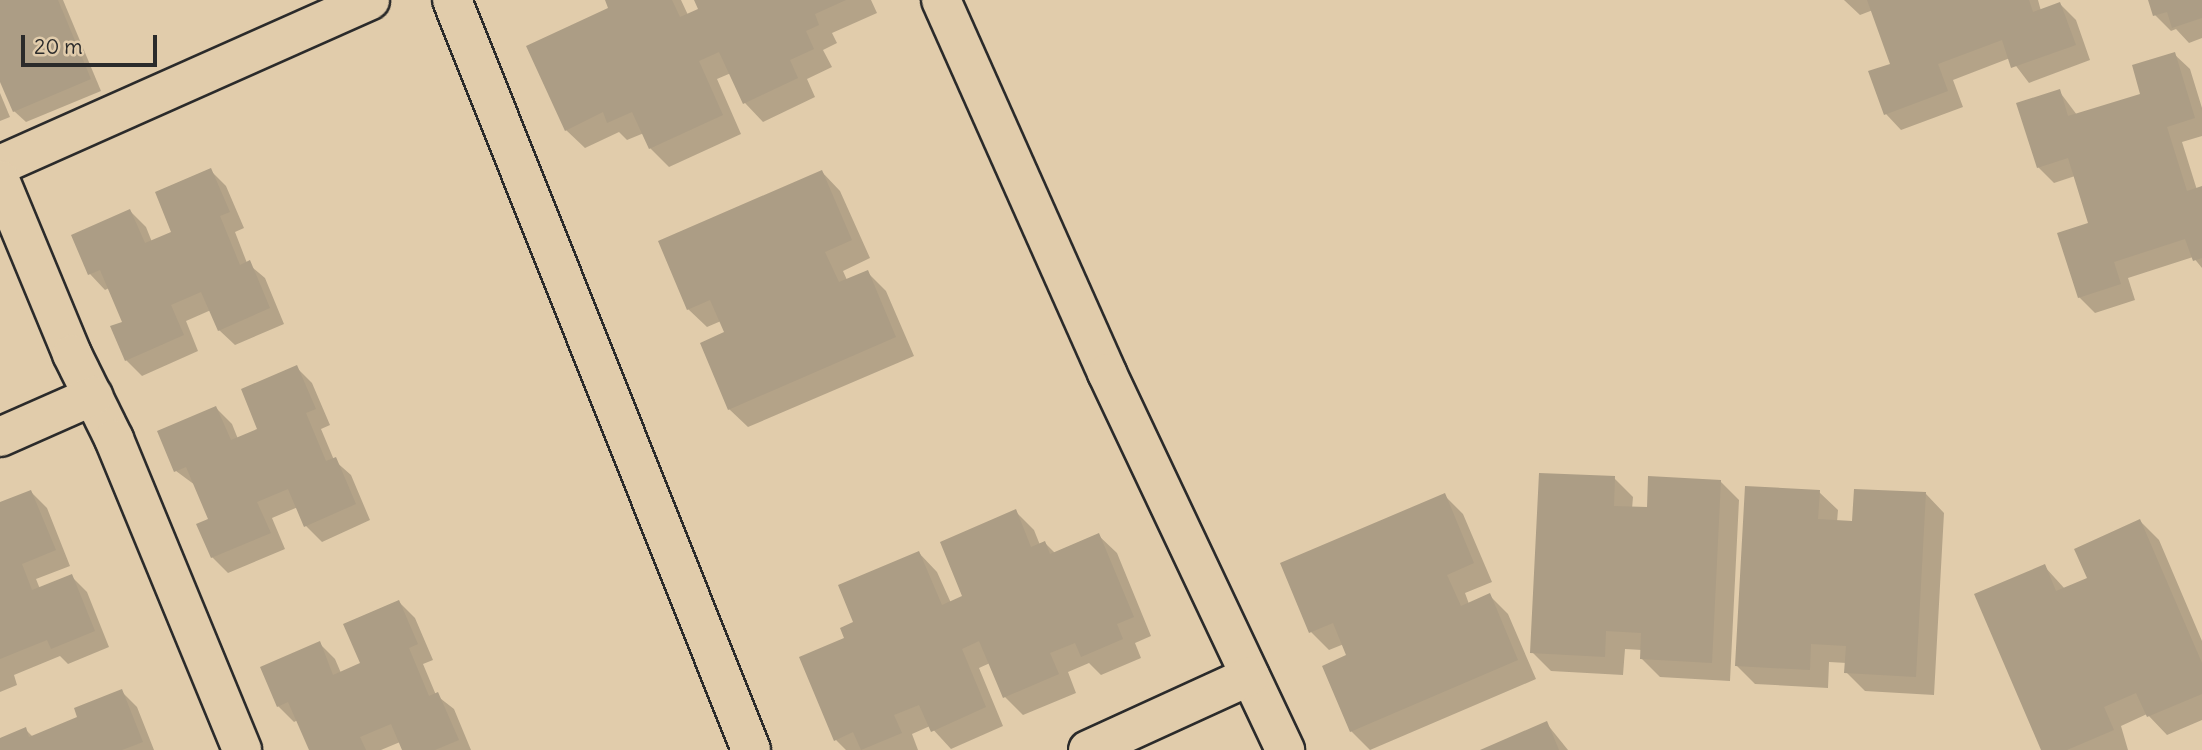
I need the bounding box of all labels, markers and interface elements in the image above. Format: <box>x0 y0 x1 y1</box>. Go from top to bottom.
scale bar <box>24 21 161 65</box>
text: 20 m <box>34 33 83 60</box>

